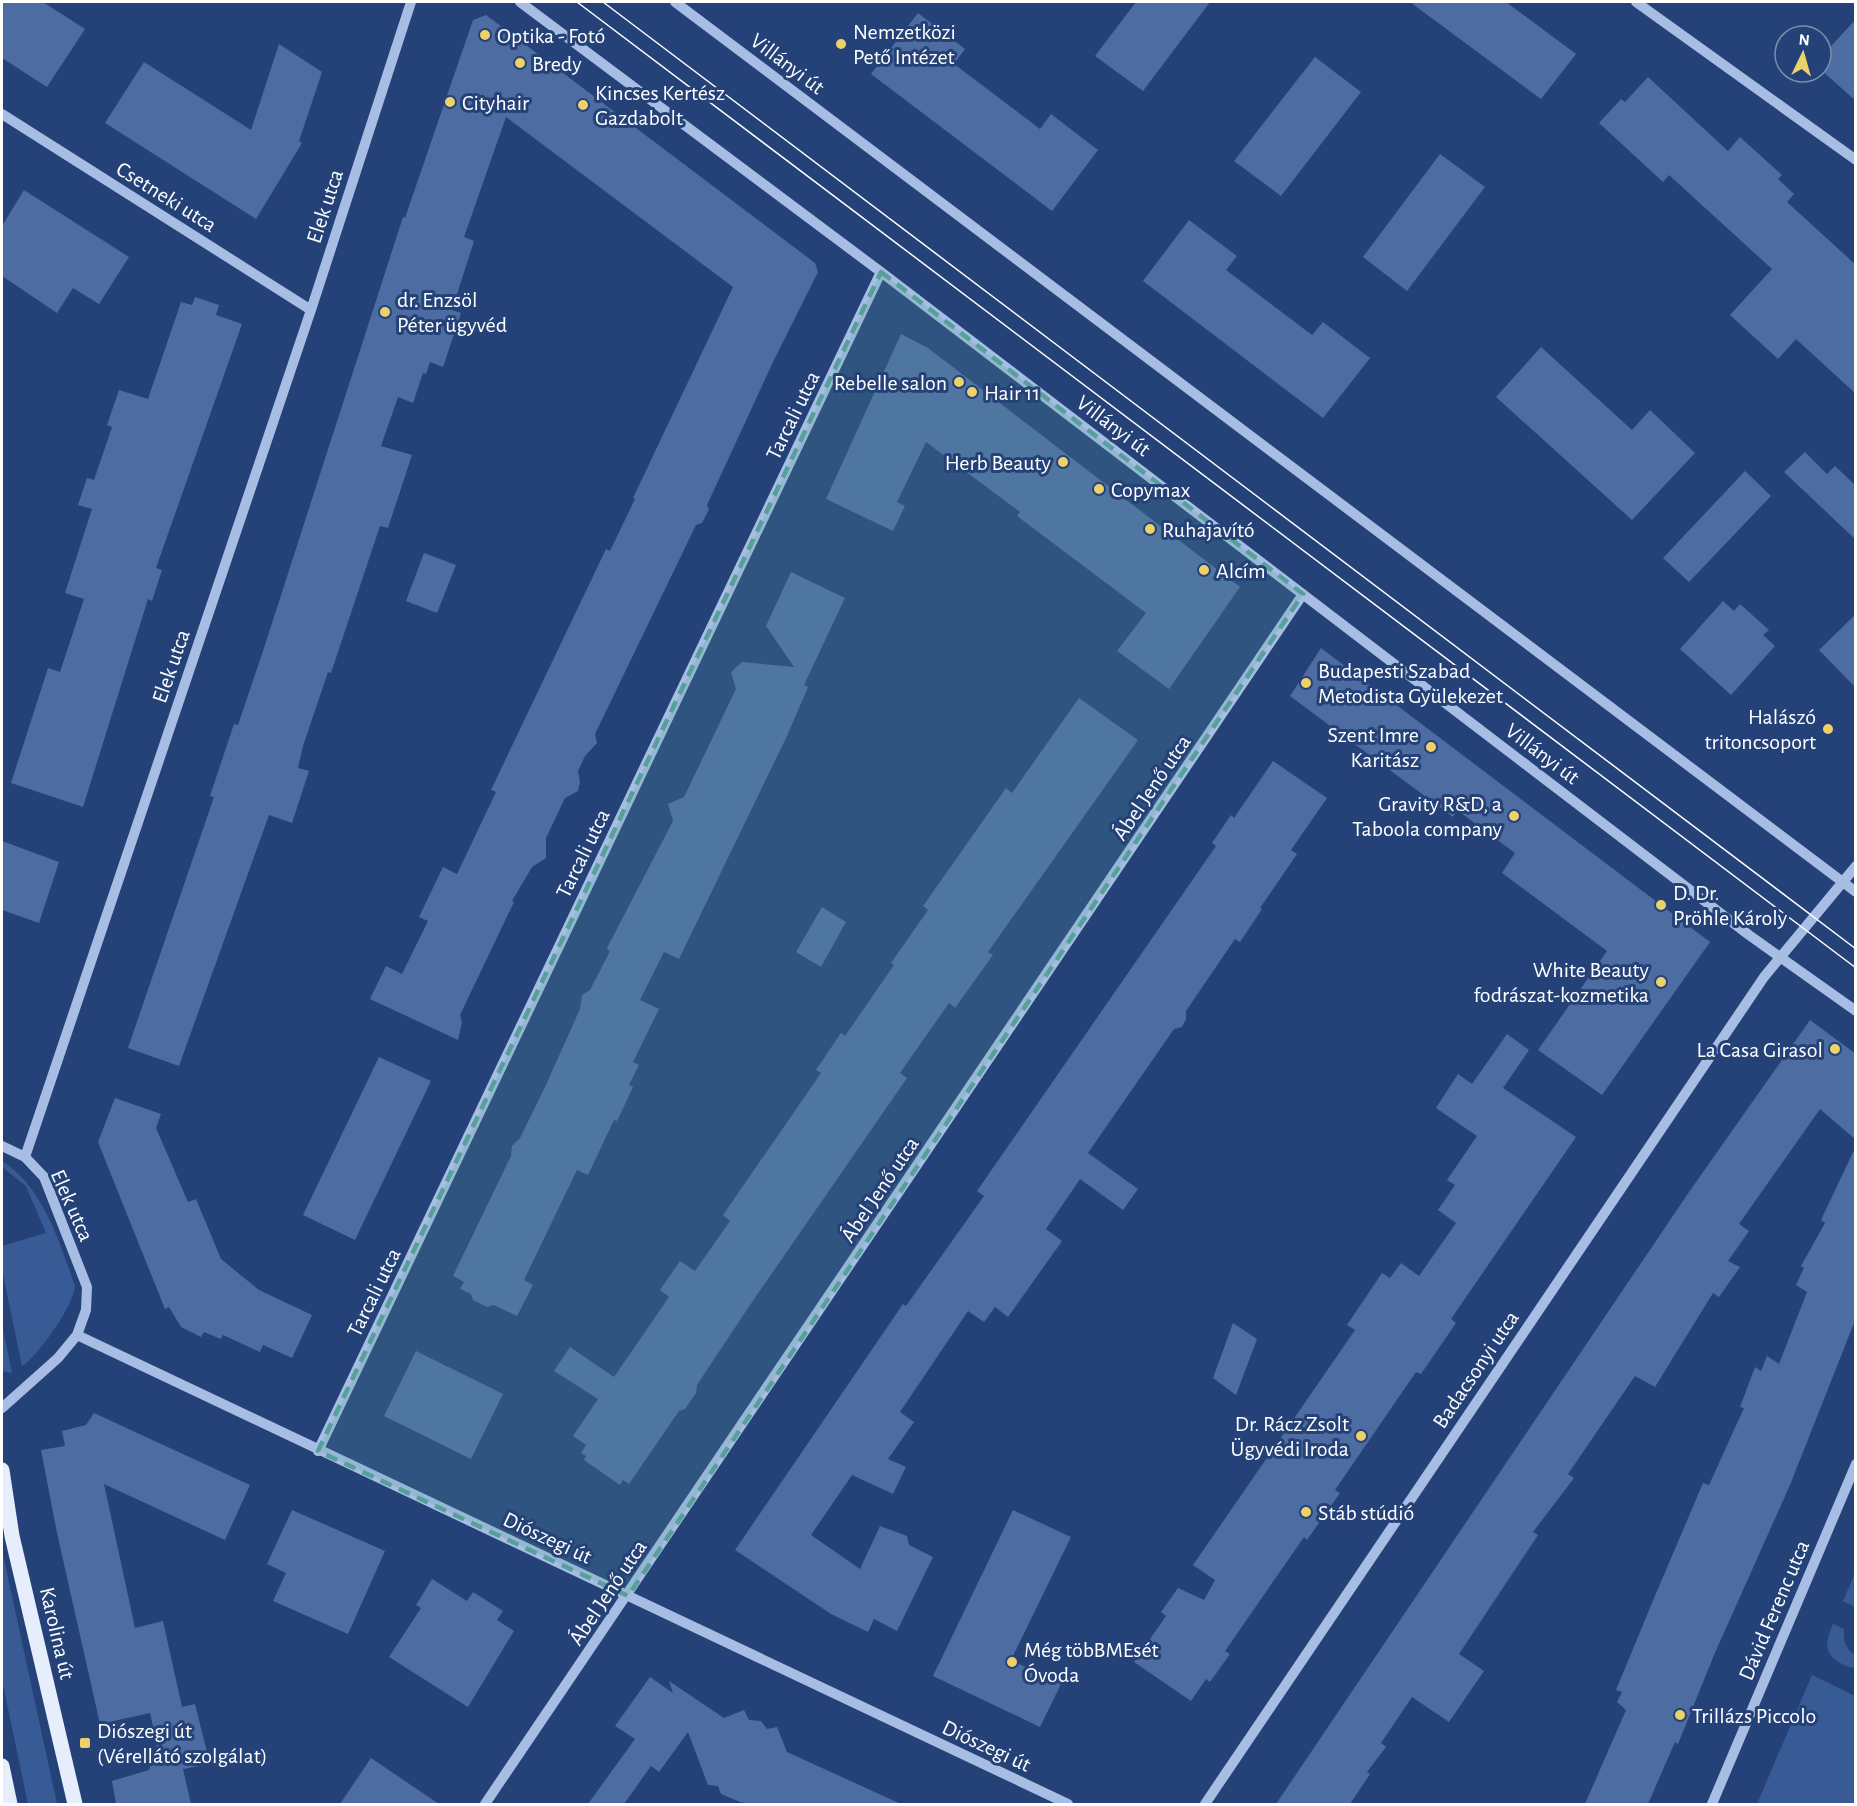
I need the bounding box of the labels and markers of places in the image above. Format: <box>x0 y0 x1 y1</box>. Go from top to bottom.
place label: Nemzetközi Pető Intézet <box>853 21 956 68</box>
place label: Optika - Fotó <box>497 25 605 47</box>
marker: Optika - Fotó <box>478 28 492 42</box>
marker: Nemzetközi Pető Intézet <box>834 37 848 51</box>
place label: Bredy <box>532 53 582 75</box>
marker: Bredy <box>513 56 527 70</box>
place label: Kincses Kertész Gazdabolt <box>595 82 725 129</box>
place label: Cityhair <box>462 92 529 114</box>
marker: Cityhair <box>443 95 457 109</box>
marker: Kincses Kertész Gazdabolt <box>576 98 590 112</box>
place label: dr. Enzsöl Péter ügyvéd <box>397 289 507 336</box>
marker: dr. Enzsöl Péter ügyvéd <box>378 305 392 319</box>
place label: Rebelle salon <box>834 372 947 394</box>
marker: Rebelle salon <box>952 375 966 389</box>
place label: Hair 11 <box>984 382 1040 404</box>
marker: Hair 11 <box>965 385 979 399</box>
place label: Herb Beauty <box>945 452 1052 474</box>
marker: Herb Beauty <box>1056 455 1070 469</box>
place label: Copymax <box>1111 479 1191 501</box>
marker: Copymax <box>1092 482 1106 496</box>
place label: Ruhajavító <box>1162 519 1254 541</box>
marker: Ruhajavító <box>1143 522 1157 536</box>
place label: Alcím <box>1216 560 1266 582</box>
marker: Alcím <box>1197 563 1211 577</box>
place label: Budapesti Szabad Metodista Gyülekezet <box>1318 660 1503 707</box>
marker: Budapesti Szabad Metodista Gyülekezet <box>1299 676 1313 690</box>
place label: Halászó tritoncsoport <box>1705 706 1816 753</box>
marker: Halászó tritoncsoport <box>1821 722 1835 736</box>
place label: Szent Imre Karitász <box>1327 724 1419 771</box>
marker: Szent Imre Karitász <box>1424 740 1438 754</box>
place label: Gravity R&D, a Taboola company <box>1352 793 1503 840</box>
marker: Gravity R&D, a Taboola company <box>1507 809 1521 823</box>
place label: D. Dr. Pröhle Károly <box>1673 882 1788 929</box>
marker: D. Dr. Pröhle Károly <box>1654 898 1668 912</box>
place label: White Beauty fodrászat-kozmetika <box>1474 959 1650 1006</box>
marker: White Beauty fodrászat-kozmetika <box>1654 975 1668 989</box>
place label: La Casa Girasol <box>1697 1039 1823 1061</box>
marker: La Casa Girasol <box>1828 1042 1842 1056</box>
place label: Dr. Rácz Zsolt Ügyvédi Iroda <box>1231 1413 1349 1460</box>
marker: Dr. Rácz Zsolt Ügyvédi Iroda <box>1354 1429 1368 1443</box>
place label: Stáb stúdió <box>1318 1502 1414 1524</box>
marker: Stáb stúdió <box>1299 1505 1313 1519</box>
place label: Még töbBMEsét Óvoda <box>1024 1639 1159 1686</box>
marker: Még töbBMEsét Óvoda <box>1005 1655 1019 1669</box>
place label: Trillázs Piccolo <box>1692 1705 1816 1727</box>
marker: Trillázs Piccolo <box>1673 1708 1687 1722</box>
place label: Diószegi út (Vérellátó szolgálat) <box>97 1720 267 1767</box>
marker: Diószegi út (Vérellátó szolgálat) <box>78 1736 92 1750</box>

